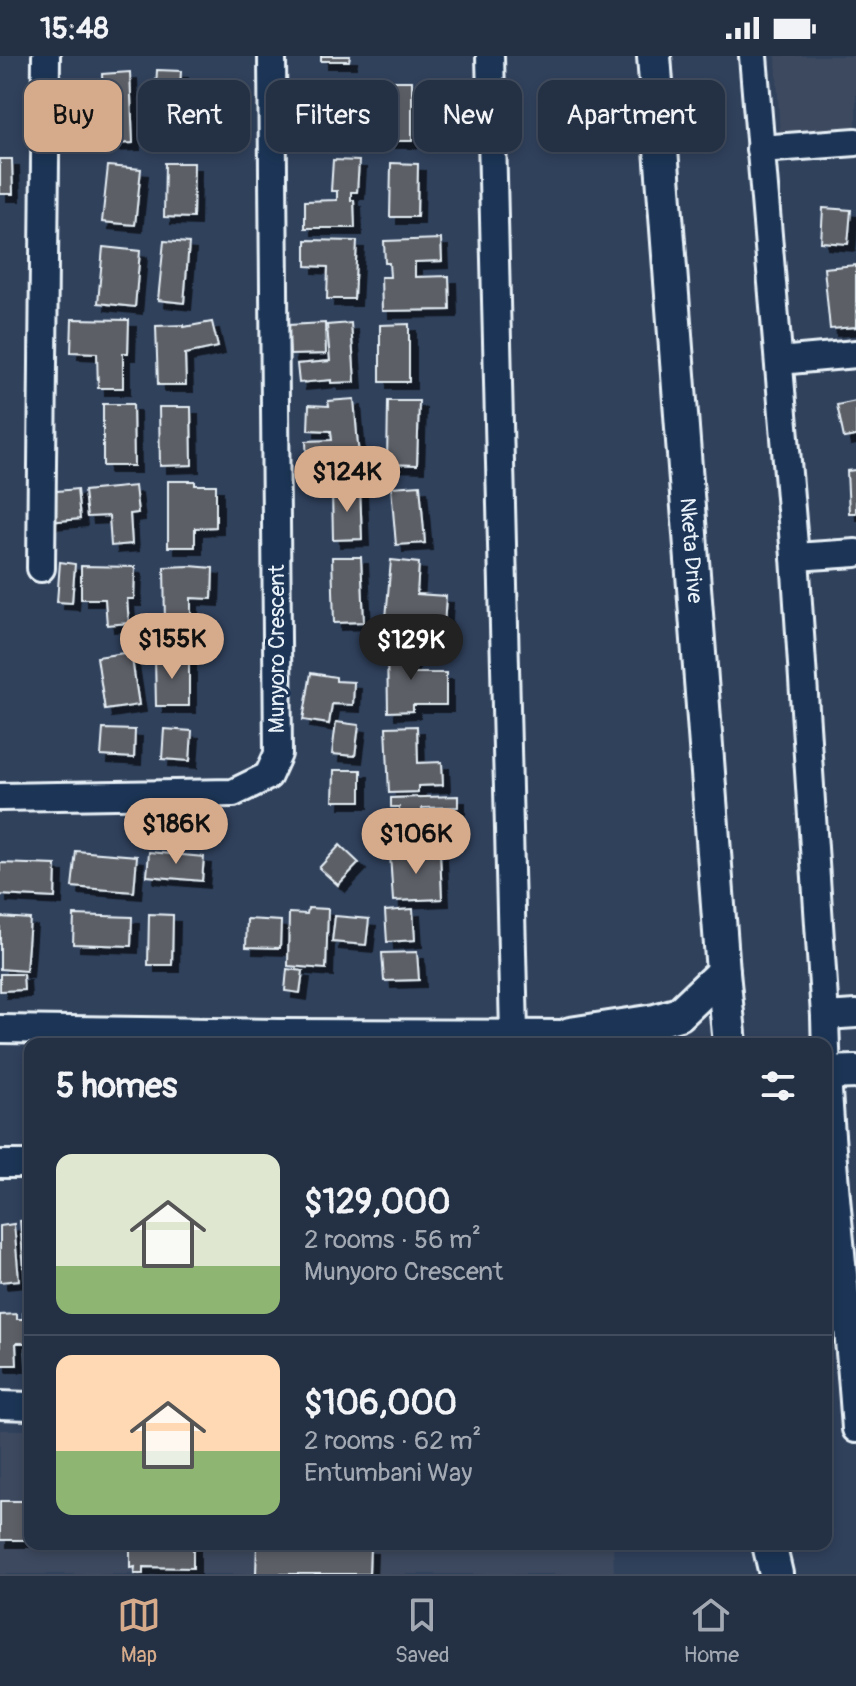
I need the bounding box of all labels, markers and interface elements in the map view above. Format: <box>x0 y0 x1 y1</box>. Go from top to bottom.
text: 15:48 <box>40 10 109 47</box>
chip: Buy <box>24 80 122 152</box>
chip: Rent <box>138 80 250 152</box>
chip: Filters <box>266 80 398 152</box>
chip: New <box>414 80 522 152</box>
chip: Apartment <box>538 80 725 152</box>
pin: $124K <box>291 446 403 514</box>
text: $124K <box>312 456 382 488</box>
street label: Nketa Drive <box>673 497 709 605</box>
street label: Munyoro Crescent <box>263 565 291 733</box>
pin: $155K <box>116 613 228 681</box>
pin: $129K <box>355 614 467 682</box>
text: $155K <box>138 623 206 655</box>
text: $129K <box>377 624 445 656</box>
pin: $186K <box>120 798 232 866</box>
text: $186K <box>142 808 210 840</box>
pin: $106K <box>360 808 472 876</box>
text: $106K <box>380 818 452 850</box>
icon: filters <box>756 1064 800 1108</box>
text: 5 homes <box>56 1065 177 1108</box>
text: $129,000 <box>304 1181 451 1224</box>
icon: home <box>120 1186 216 1282</box>
text: 2 rooms · 56 m² <box>304 1224 481 1256</box>
text: Munyoro Crescent <box>304 1256 503 1288</box>
text: $106,000 <box>304 1382 457 1425</box>
icon: home <box>120 1387 216 1483</box>
text: 2 rooms · 62 m² <box>304 1425 481 1457</box>
text: Entumbani Way <box>304 1457 472 1489</box>
tab: Map <box>117 1593 161 1669</box>
tab: Saved <box>395 1593 450 1669</box>
tab: Home <box>684 1593 739 1669</box>

